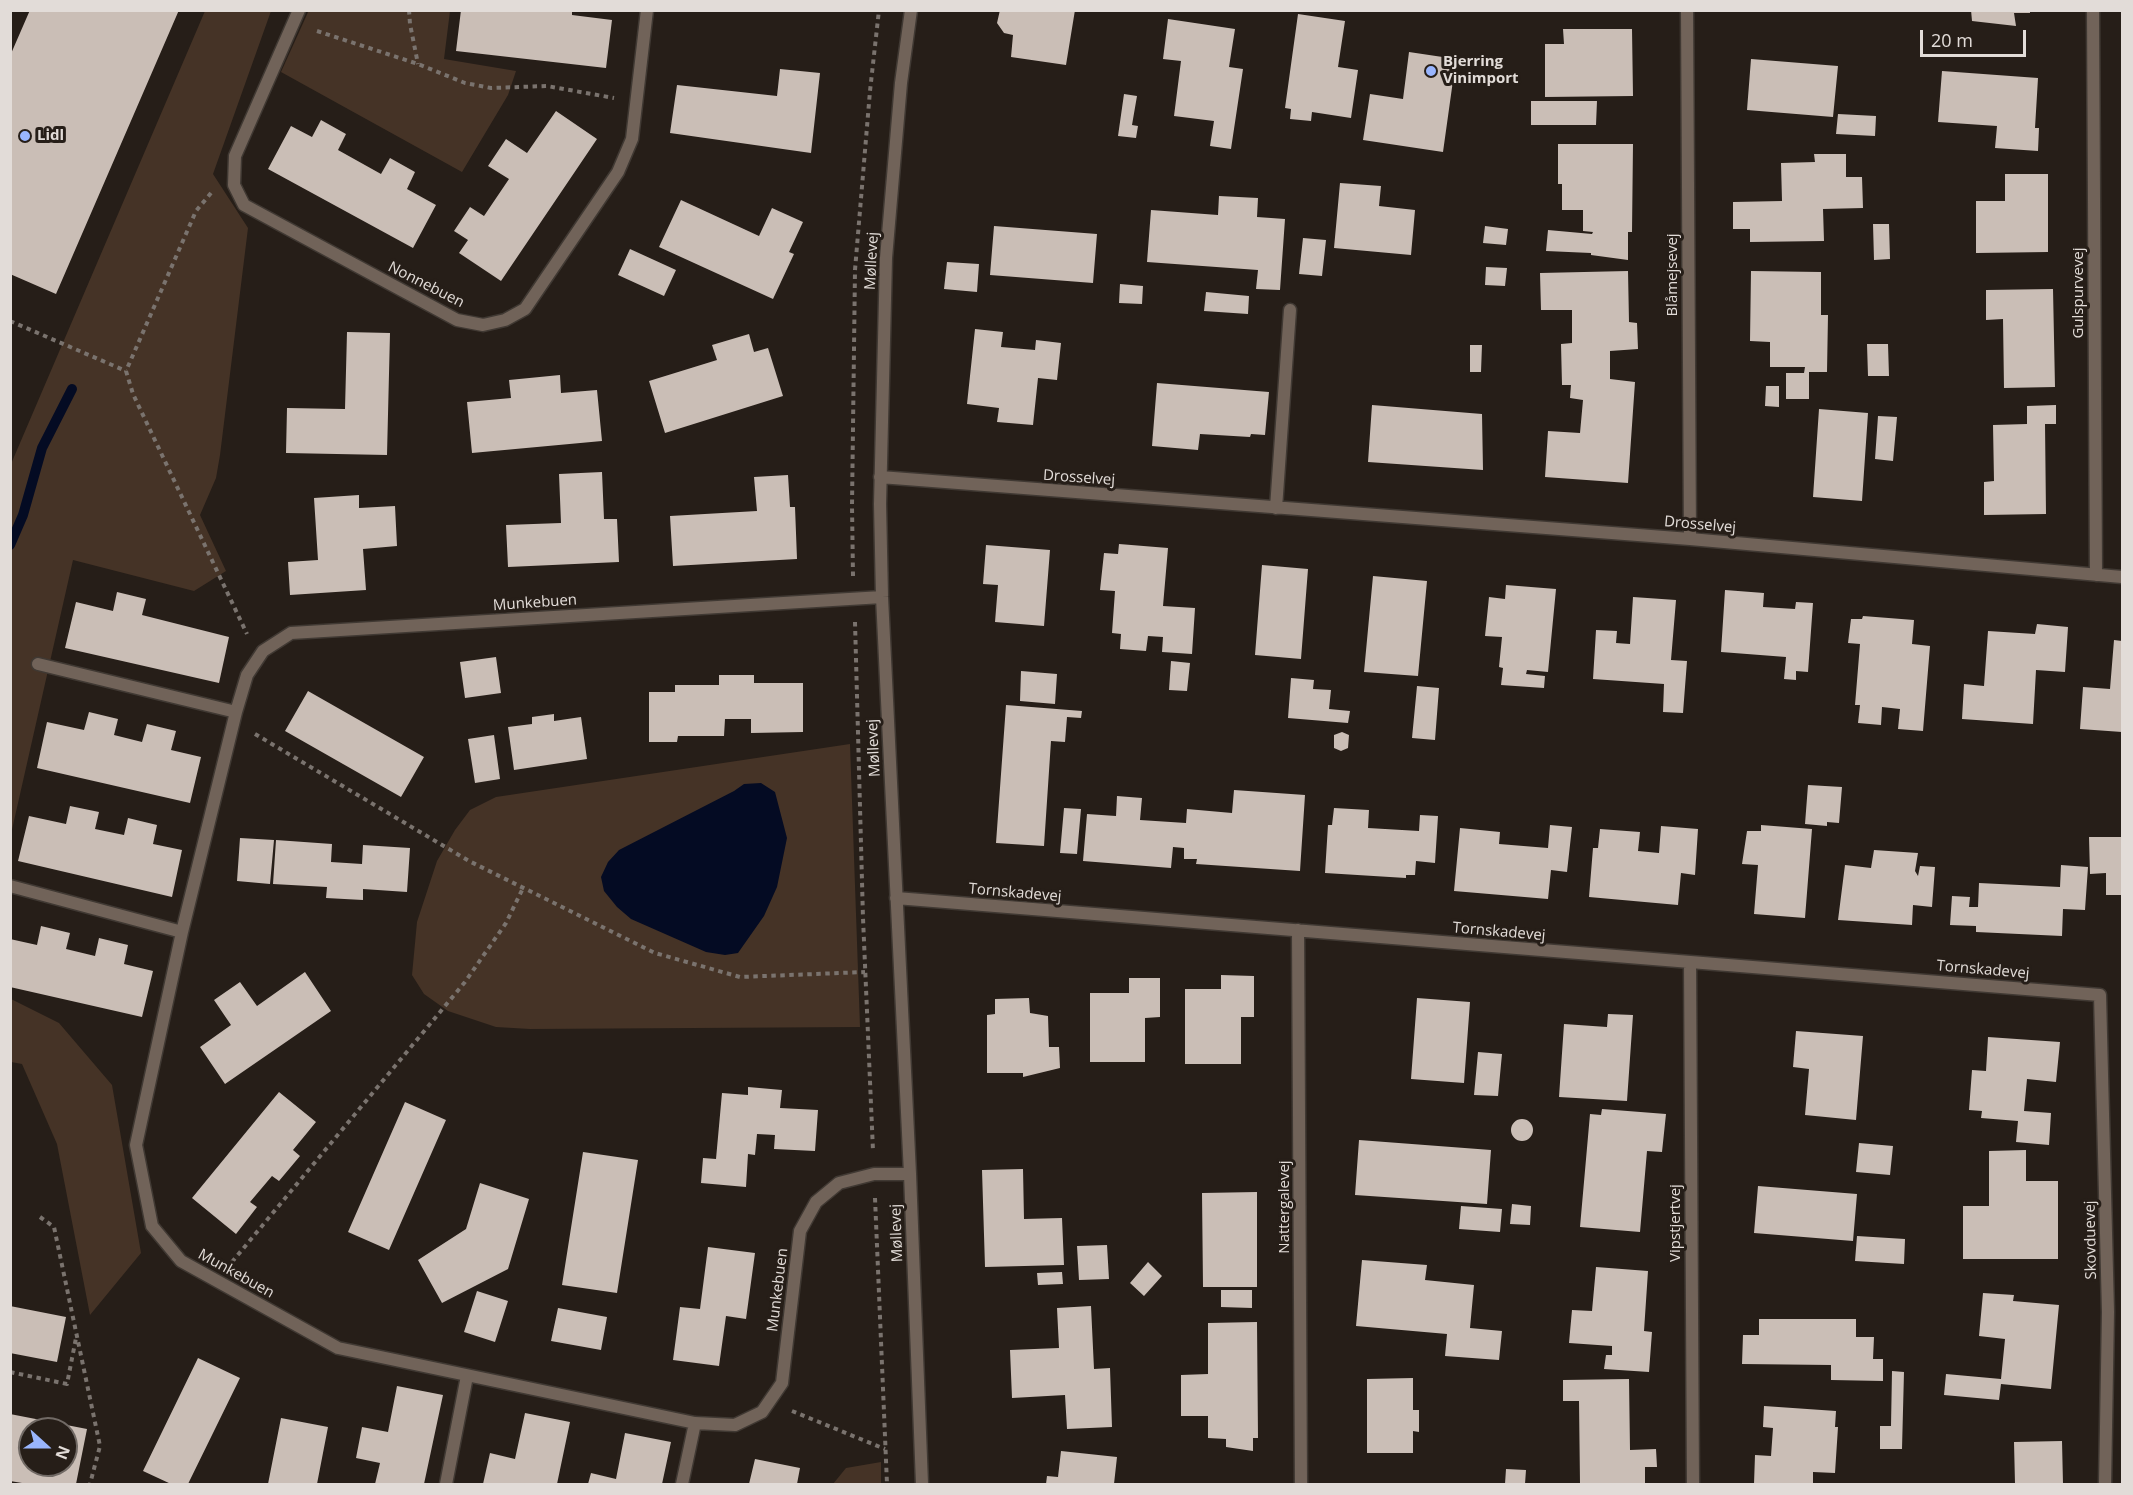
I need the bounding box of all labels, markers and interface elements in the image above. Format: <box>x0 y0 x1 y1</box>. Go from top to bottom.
scale bar <box>1923 18 2030 56</box>
text: 20 m <box>1931 28 1973 52</box>
place label: Bjerring Vinimport <box>1443 53 1519 88</box>
marker: Bjerring Vinimport <box>1424 64 1438 78</box>
place label: Lidl <box>37 127 64 145</box>
marker: Lidl <box>18 129 32 143</box>
street label: Møllevej <box>861 231 883 291</box>
street label: Blåmejsevej <box>1664 233 1682 317</box>
street label: Gulspurvevej <box>2070 247 2088 339</box>
street label: Nonnebuen <box>385 258 467 312</box>
street label: Drosselvej <box>1042 467 1116 489</box>
street label: Drosselvej <box>1663 513 1737 537</box>
street label: Munkebuen <box>492 591 578 615</box>
street label: Møllevej <box>863 718 885 778</box>
street label: Tornskadevej <box>968 880 1062 906</box>
street label: Tornskadevej <box>1452 919 1546 945</box>
street label: Tornskadevej <box>1936 957 2030 983</box>
street label: Nattergalevej <box>1276 1160 1294 1254</box>
street label: Vipstjertvej <box>1667 1184 1685 1262</box>
street label: Skovduevej <box>2081 1200 2101 1280</box>
street label: Møllevej <box>887 1204 907 1262</box>
street label: Munkebuen <box>195 1246 277 1302</box>
street label: Munkebuen <box>764 1247 792 1333</box>
north arrow <box>18 1417 78 1477</box>
text: N <box>50 1443 76 1463</box>

